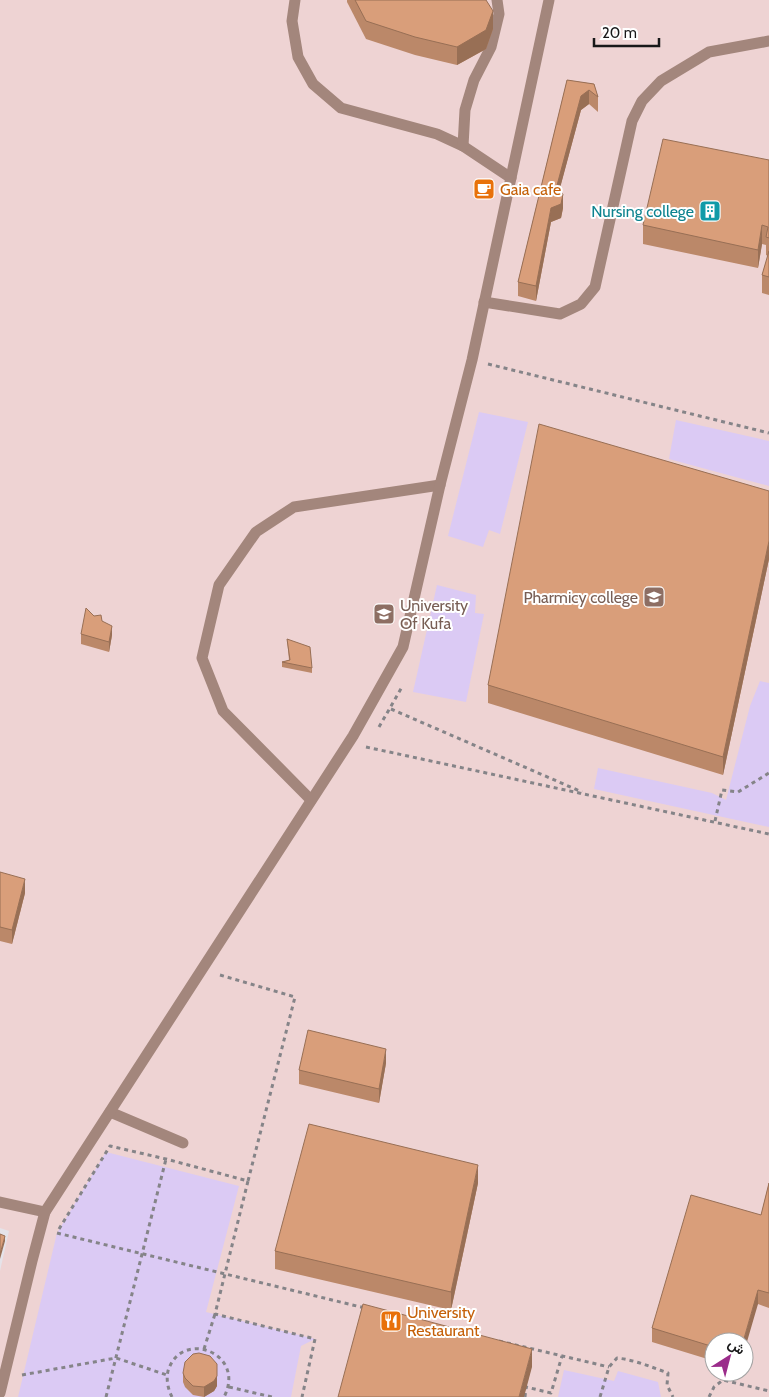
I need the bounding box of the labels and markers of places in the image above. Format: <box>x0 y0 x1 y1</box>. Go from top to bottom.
cafe icon: Gaia cafe <box>472 177 496 201</box>
place label: Gaia cafe <box>500 180 561 199</box>
building icon: Nursing college <box>698 199 722 223</box>
place label: Nursing college <box>591 202 694 221</box>
school or university icon: Pharmicy college <box>642 585 666 609</box>
place label: Pharmicy college <box>523 588 638 607</box>
place label: University Of Kufa <box>400 596 468 633</box>
school or university icon: University Of Kufa <box>372 602 396 626</box>
place label: University Restaurant <box>407 1303 480 1340</box>
restaurant icon: University Restaurant <box>379 1309 403 1333</box>

